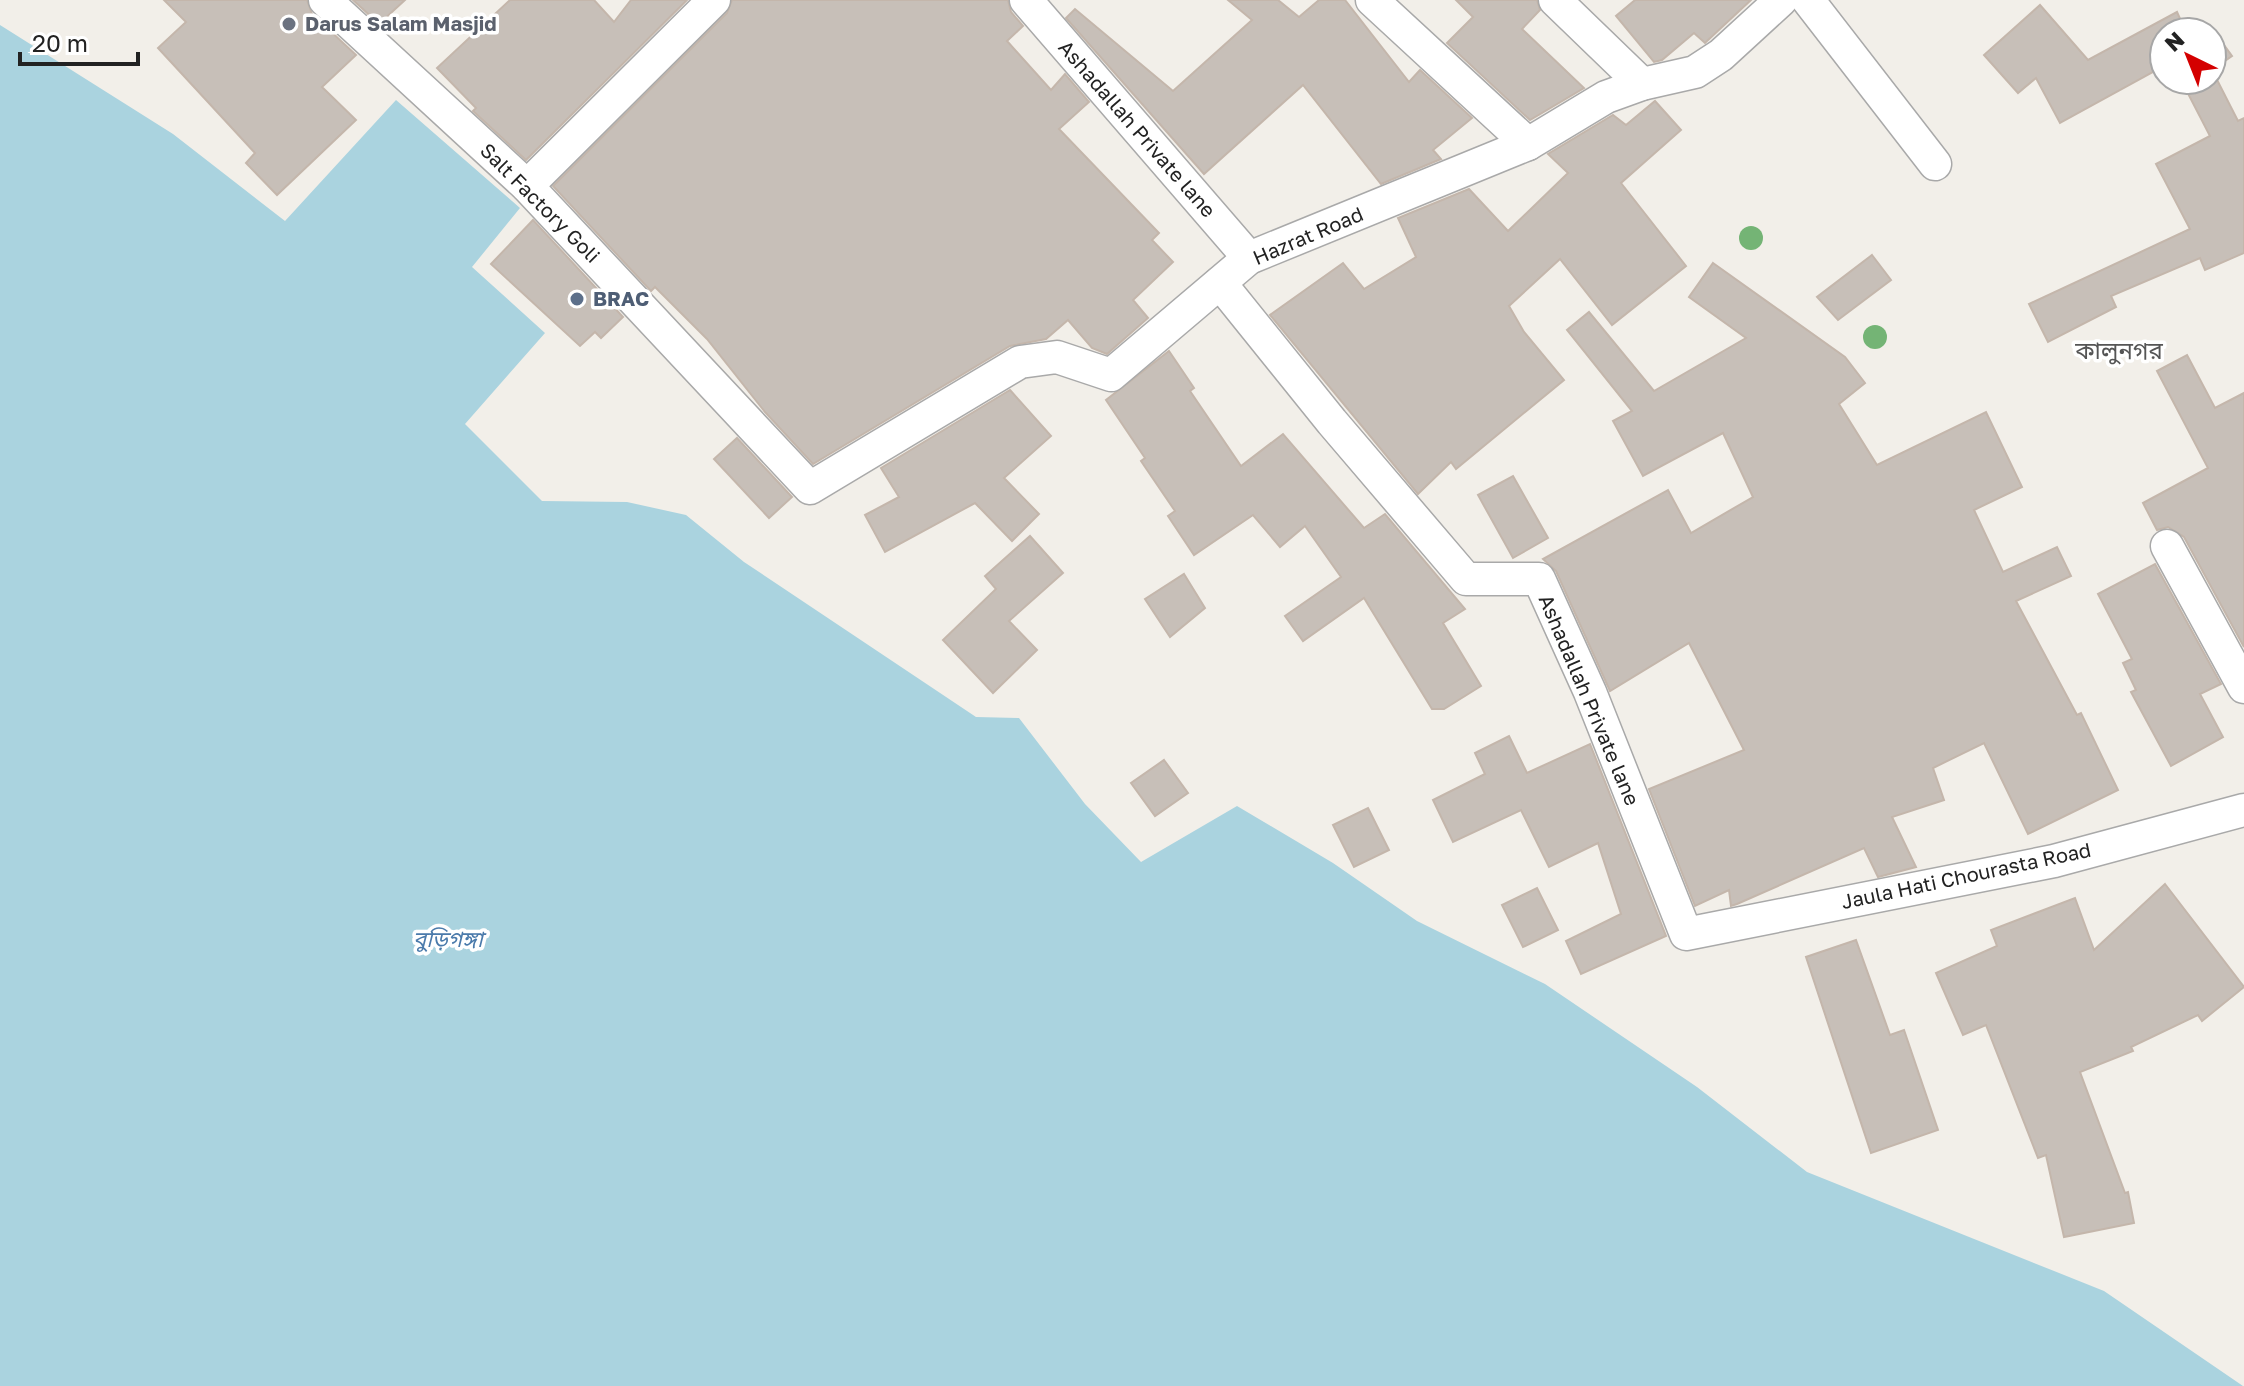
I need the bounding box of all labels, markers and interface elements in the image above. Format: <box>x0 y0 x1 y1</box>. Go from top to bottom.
place label: Darus Salam Masjid <box>305 11 496 35</box>
marker: Darus Salam Masjid <box>280 15 298 33</box>
scale bar <box>20 16 138 66</box>
north arrow <box>2148 16 2228 96</box>
text: N <box>2159 25 2189 57</box>
text: 20 m <box>32 28 88 57</box>
street label: Ashadallah Private lane <box>1054 35 1221 222</box>
street label: Salt Factory Goli <box>476 137 606 267</box>
street label: Hazrat Road <box>1249 201 1366 269</box>
place label: BRAC <box>593 286 649 310</box>
marker: BRAC <box>568 290 586 308</box>
district label: কালুনগর <box>2074 335 2163 365</box>
street label: Ashadallah Private lane <box>1535 591 1645 809</box>
street label: Jaula Hati Chourasta Road <box>1839 837 2093 913</box>
water label: বুড়িগঙ্গা <box>413 925 487 953</box>

